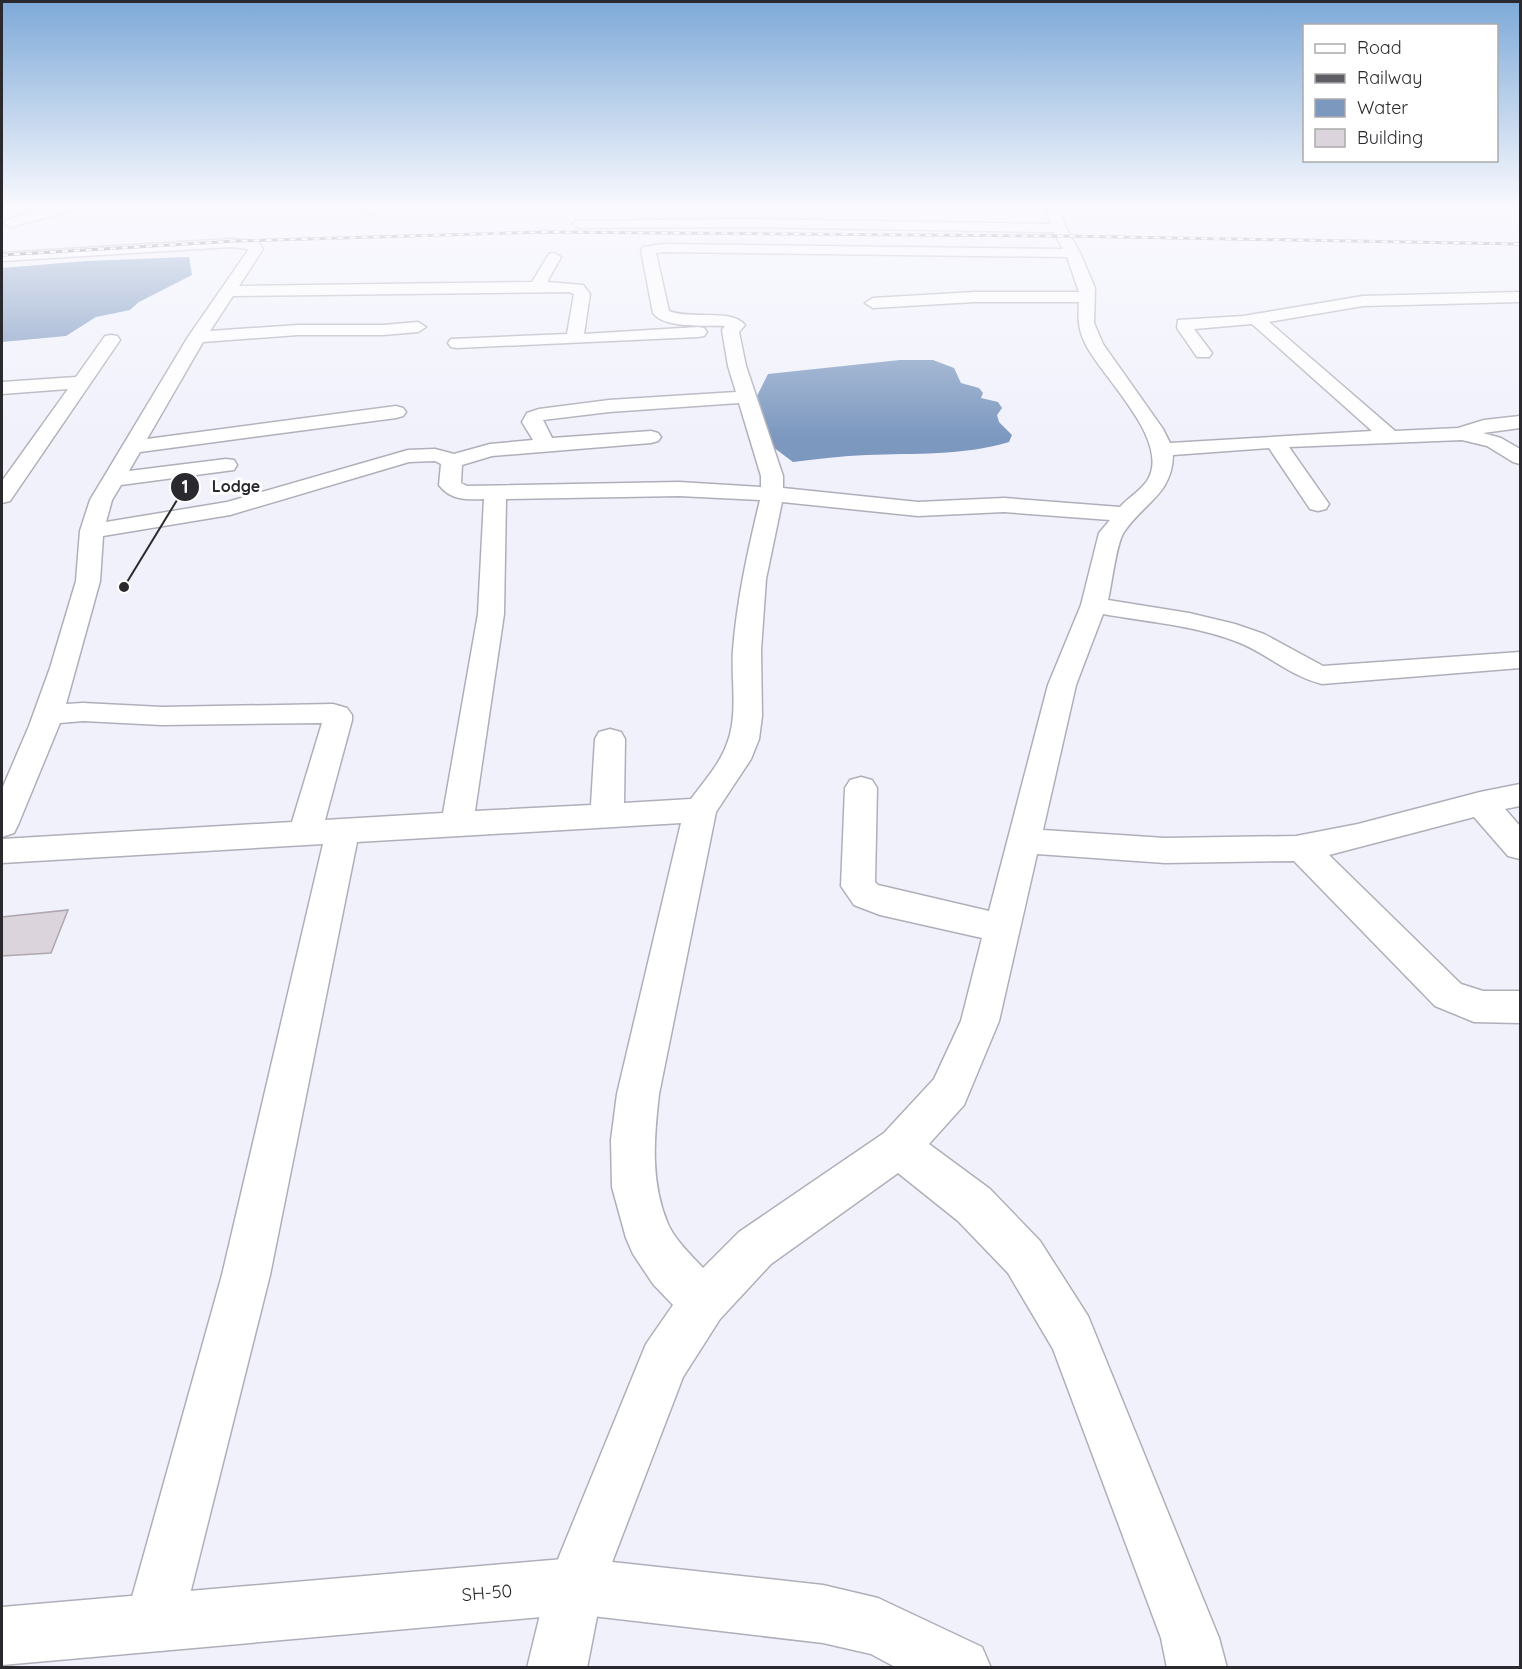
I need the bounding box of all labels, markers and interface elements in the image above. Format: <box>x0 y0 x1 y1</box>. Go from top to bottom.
legend <box>1303 24 1498 162</box>
text: Road <box>1357 36 1402 59</box>
text: Railway <box>1357 66 1423 89</box>
text: Water <box>1357 96 1408 119</box>
text: Building <box>1357 126 1423 149</box>
callout: Lodge <box>170 470 272 504</box>
text: 1 <box>181 475 189 498</box>
text: Lodge <box>212 476 260 496</box>
street label: SH-50 <box>461 1579 513 1606</box>

